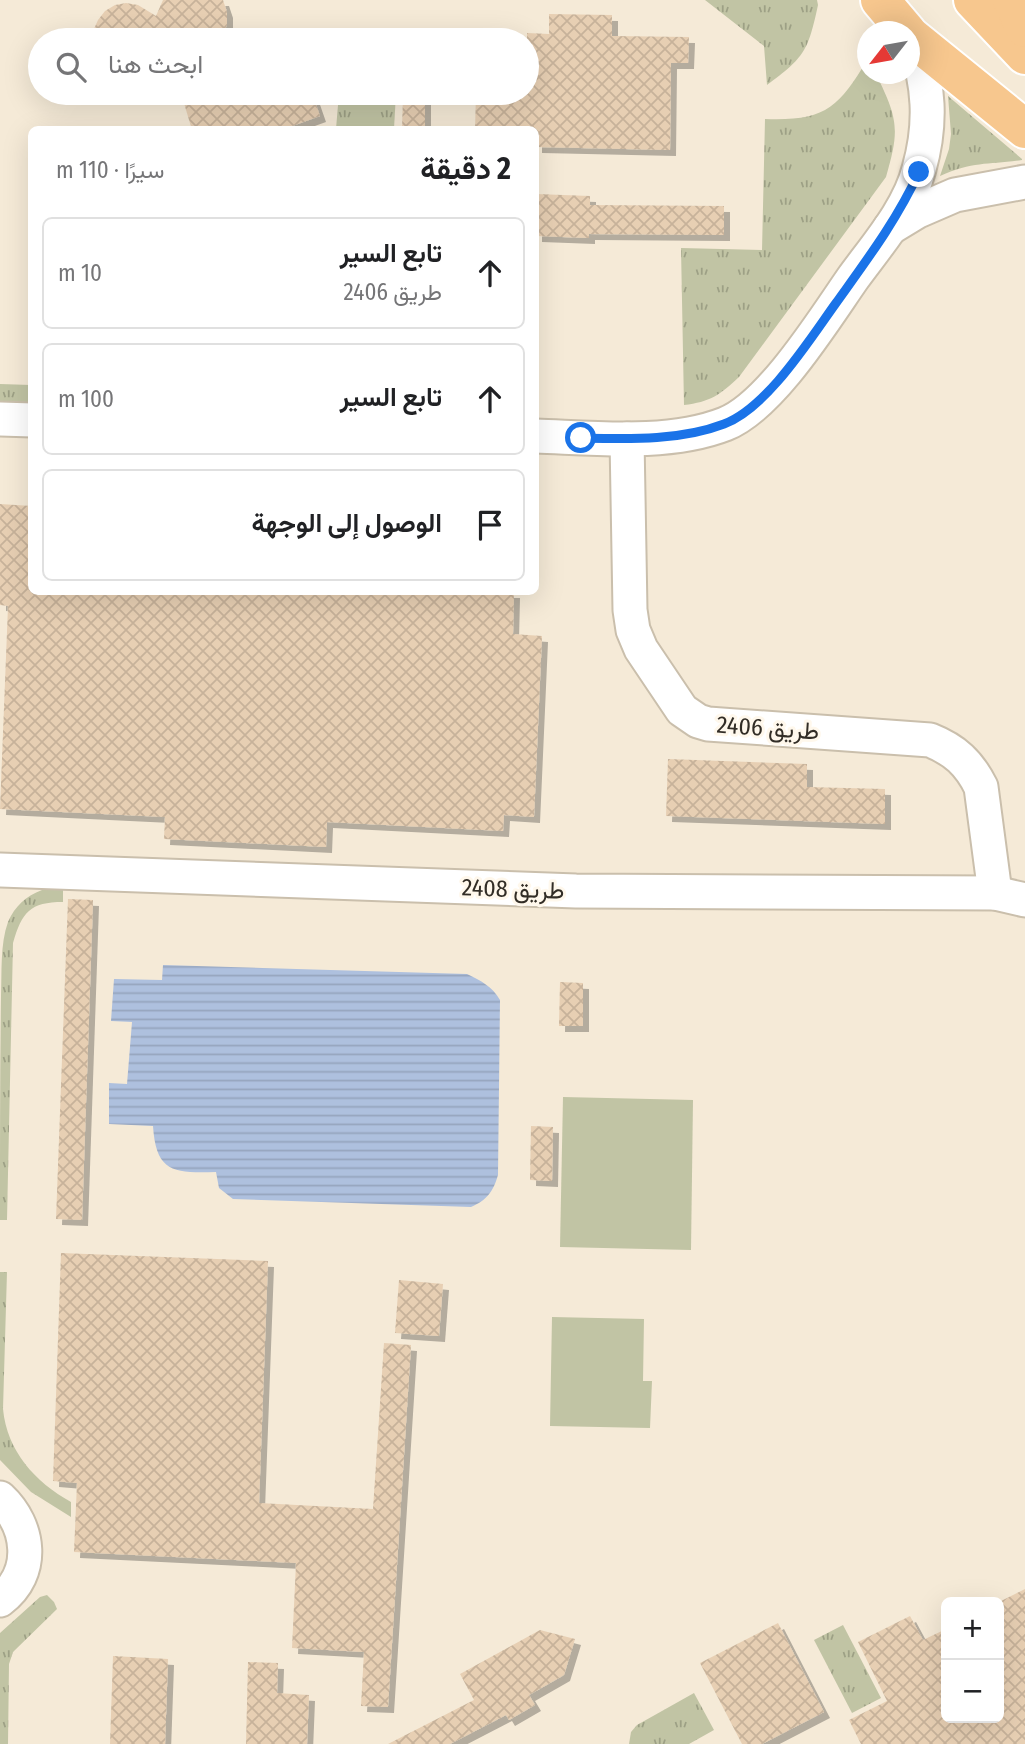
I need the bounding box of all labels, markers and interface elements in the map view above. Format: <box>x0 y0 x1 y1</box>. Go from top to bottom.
north arrow <box>857 21 920 84</box>
search box <box>28 28 539 105</box>
icon: search <box>52 48 90 86</box>
text: ابحث هنا <box>108 49 203 80</box>
text: 2 دقيقة <box>420 151 511 187</box>
text: سيرًا · 110 m <box>56 156 164 184</box>
route end <box>903 156 934 187</box>
text: تابع السير <box>340 238 442 269</box>
icon: ahead <box>471 254 509 292</box>
text: 10 m <box>58 259 102 287</box>
text: طريق 2406 <box>344 278 442 306</box>
icon: ahead <box>471 380 509 418</box>
text: تابع السير <box>340 382 442 413</box>
text: 100 m <box>58 385 114 413</box>
route start <box>565 422 596 453</box>
icon: arrive <box>471 506 509 544</box>
text: الوصول إلى الوجهة <box>251 508 442 539</box>
street label: طريق 2406 <box>716 710 820 747</box>
street label: طريق 2408 <box>461 873 565 906</box>
map controls <box>941 1597 1004 1723</box>
button: + <box>941 1597 1004 1660</box>
button: − <box>941 1660 1004 1723</box>

